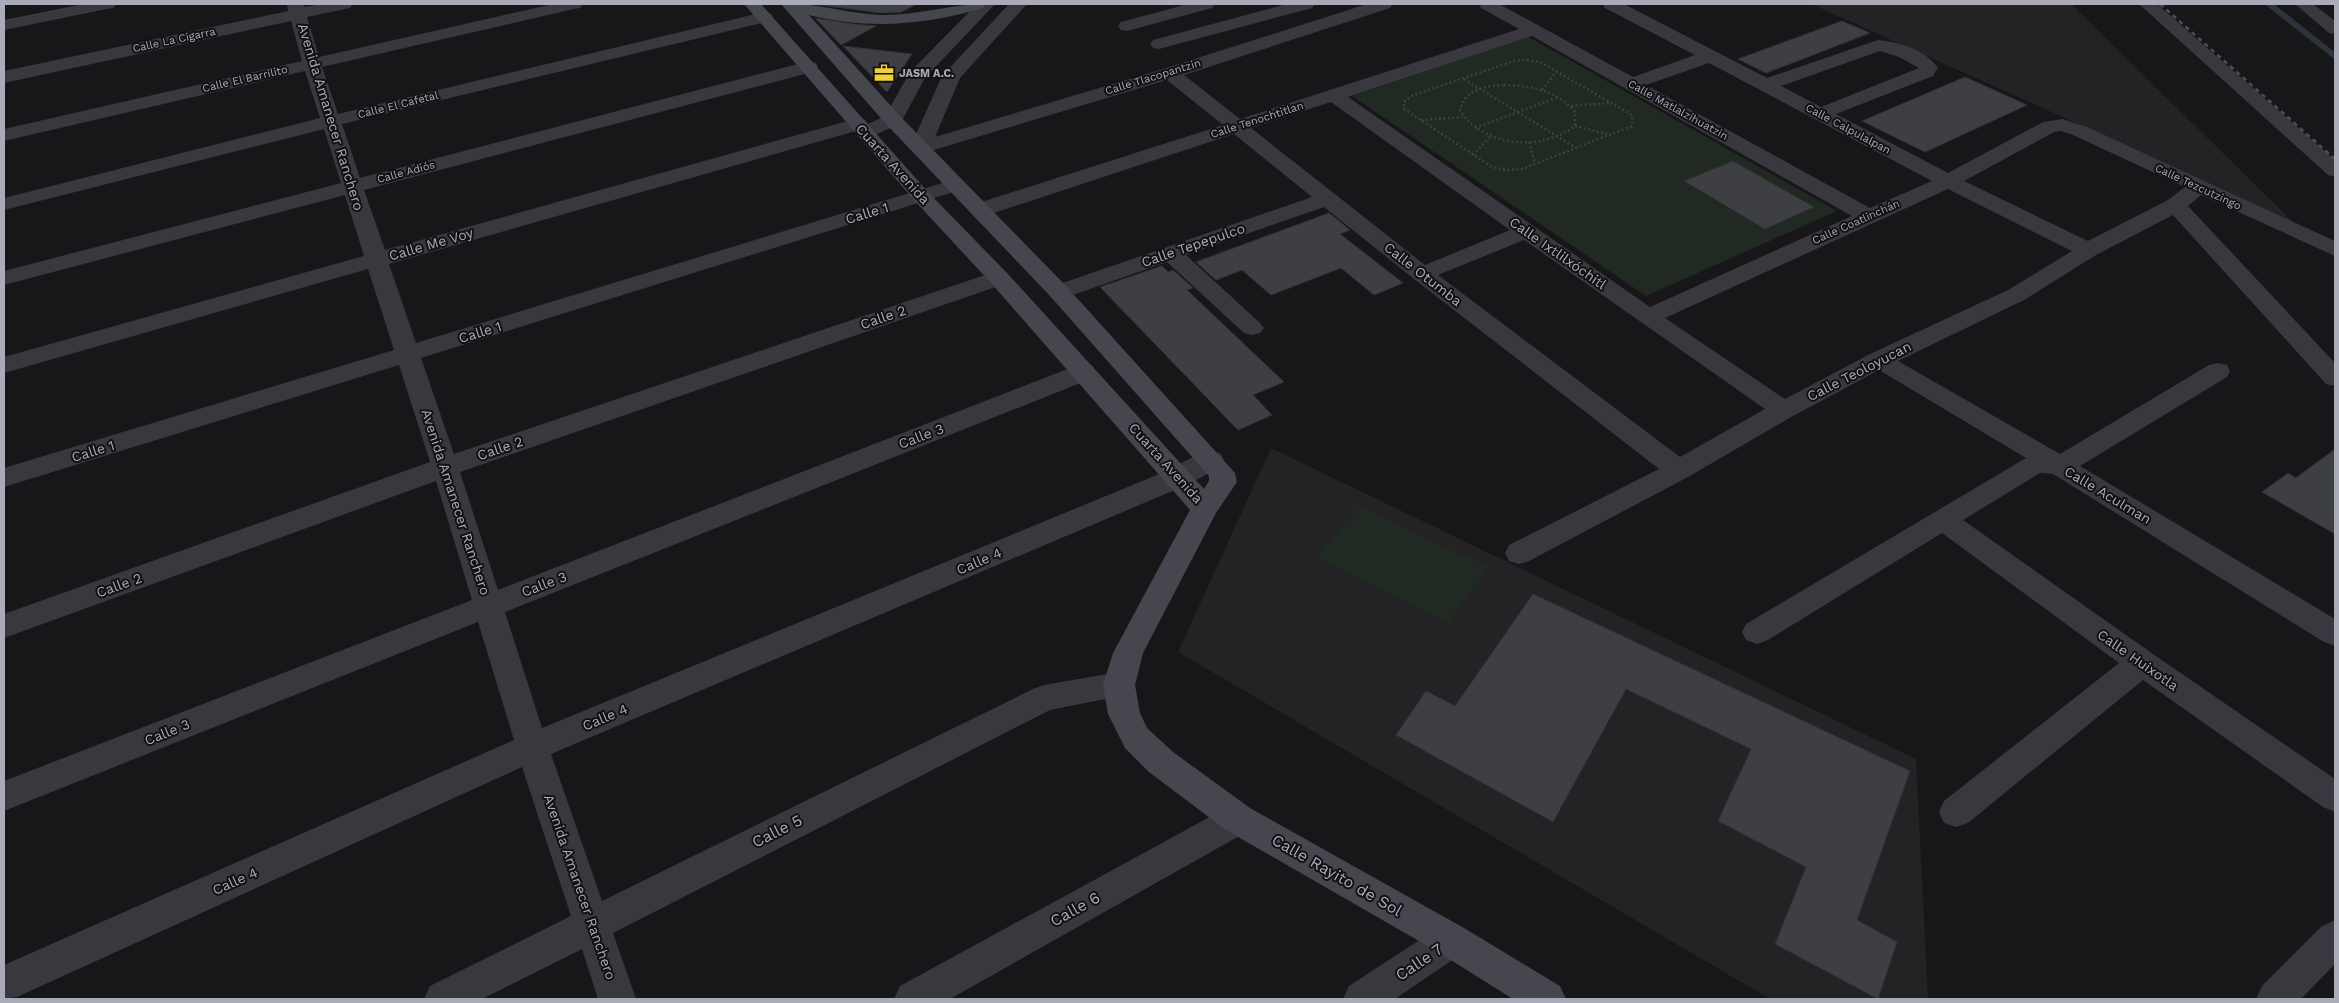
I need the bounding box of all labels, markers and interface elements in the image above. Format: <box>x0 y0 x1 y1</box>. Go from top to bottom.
street label: Avenida Amanecer Ranchero <box>295 22 367 212</box>
street label: Calle La Cigarra <box>131 25 217 55</box>
street label: Calle Tlacopantzin <box>1104 56 1202 98</box>
office icon: JASM A.C. <box>873 62 895 84</box>
street label: Calle El Barrilito <box>201 63 289 95</box>
place label: JASM A.C. <box>899 67 954 80</box>
street label: Calle Matlalzihuatzin <box>1626 77 1730 143</box>
street label: Calle El Cafetal <box>356 89 440 121</box>
street label: Calle Tenochtitlan <box>1209 99 1305 141</box>
street label: Calle Calpulalpan <box>1803 101 1893 157</box>
street label: Cuarta Avenida <box>853 121 933 207</box>
street label: Calle Adiós <box>376 158 437 186</box>
street label: Calle Tezcutzingo <box>2153 161 2243 213</box>
street label: Calle Coatlinchán <box>1810 197 1902 247</box>
street label: Calle 1 <box>844 199 890 227</box>
street label: Calle Ixtlilxóchitl <box>1506 214 1610 293</box>
street label: Calle Tepepulco <box>1139 220 1247 270</box>
street label: Calle Me Voy <box>387 224 476 264</box>
street label: Calle Otumba <box>1381 239 1465 309</box>
street label: Calle 2 <box>858 302 908 332</box>
street label: Calle 1 <box>457 318 503 346</box>
street label: Calle Teoloyucan <box>1804 338 1914 404</box>
street label: Avenida Amanecer Ranchero <box>418 407 494 597</box>
street label: Calle 3 <box>896 420 946 452</box>
street label: Cuarta Avenida <box>1126 420 1206 506</box>
street label: Calle 2 <box>475 433 525 463</box>
street label: Calle 1 <box>70 437 116 465</box>
street label: Calle Aculman <box>2062 463 2154 527</box>
street label: Calle 4 <box>954 544 1004 578</box>
street label: Calle 3 <box>519 568 569 600</box>
street label: Calle 2 <box>94 569 144 601</box>
street label: Calle Huixotla <box>2094 626 2182 694</box>
street label: Calle 4 <box>580 700 630 734</box>
street label: Calle 3 <box>142 716 192 748</box>
street label: Avenida Amanecer Ranchero <box>541 792 619 982</box>
street label: Calle 5 <box>749 810 805 852</box>
street label: Calle Rayito de Sol <box>1268 830 1406 920</box>
street label: Calle 4 <box>210 864 260 898</box>
street label: Calle 6 <box>1047 888 1103 930</box>
street label: Calle 7 <box>1392 939 1446 985</box>

